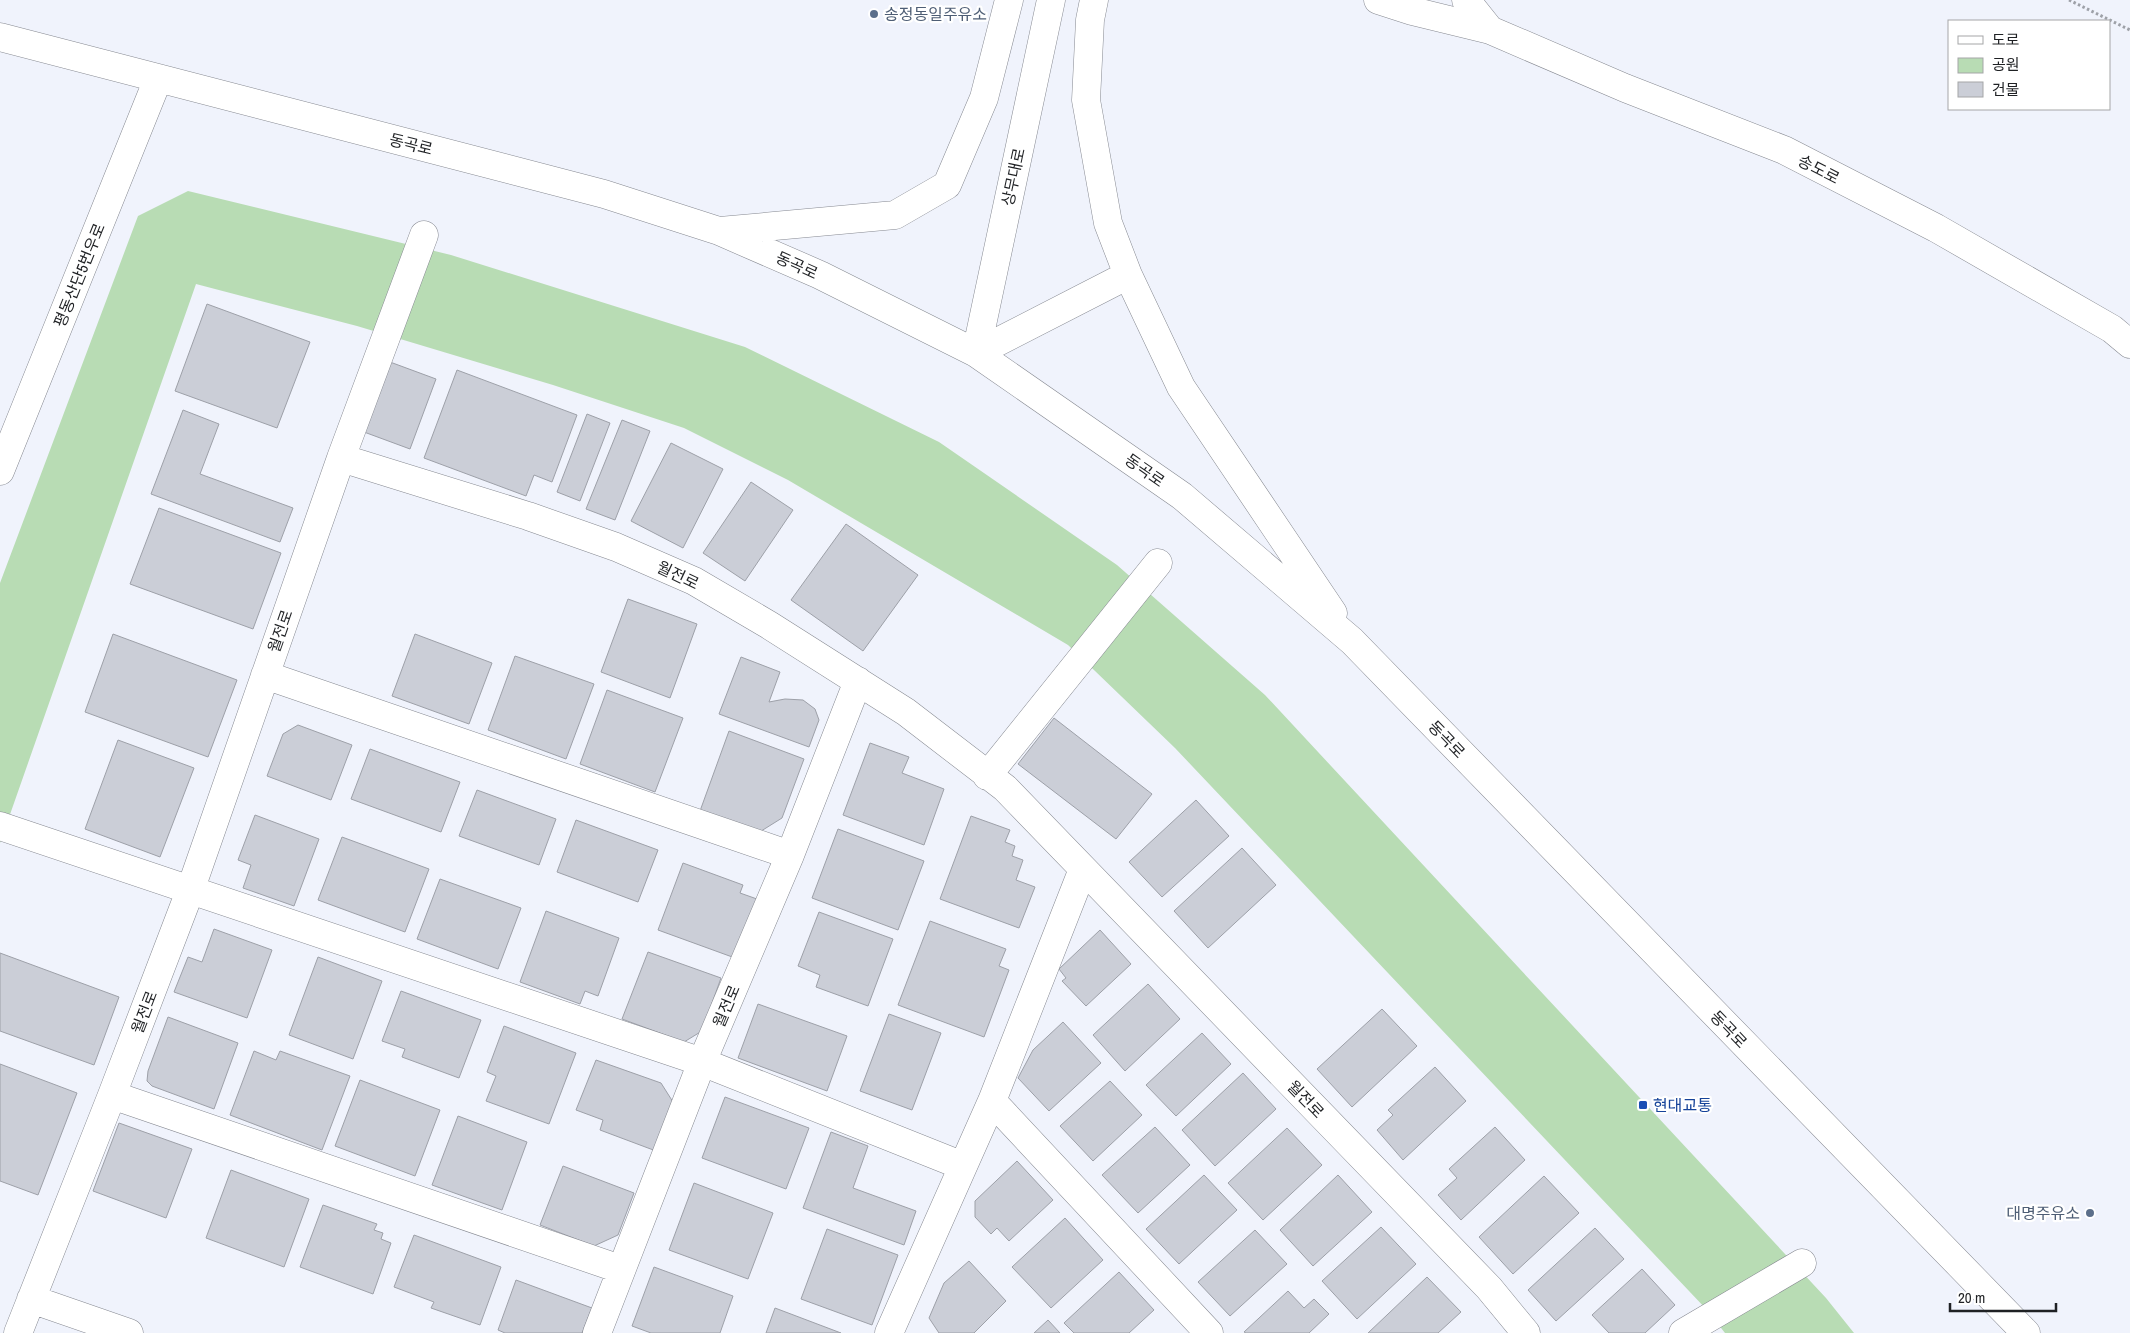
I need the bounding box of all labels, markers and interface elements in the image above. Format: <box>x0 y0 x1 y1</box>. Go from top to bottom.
place label: 송정동일주유소 <box>884 3 987 25</box>
marker: 송정동일주유소 <box>868 8 880 20</box>
legend <box>1948 20 2110 110</box>
text: 도로 <box>1992 29 2020 50</box>
text: 공원 <box>1992 54 2020 75</box>
text: 건물 <box>1992 79 2020 100</box>
street label: 동곡로 <box>387 128 435 160</box>
street label: 상무대로 <box>996 146 1030 208</box>
street label: 송도로 <box>1794 149 1844 189</box>
street label: 평동산단5번우로 <box>48 219 110 330</box>
street label: 동곡로 <box>772 246 822 284</box>
street label: 동곡로 <box>1121 448 1170 492</box>
street label: 월전로 <box>653 556 703 594</box>
street label: 월전로 <box>262 606 298 655</box>
street label: 동곡로 <box>1424 715 1470 763</box>
street label: 월전로 <box>707 981 745 1031</box>
street label: 월전로 <box>126 987 162 1037</box>
street label: 동곡로 <box>1706 1005 1752 1053</box>
street label: 월전로 <box>1283 1075 1329 1123</box>
place label: 현대교통 <box>1653 1094 1712 1116</box>
marker: 현대교통 <box>1637 1099 1649 1111</box>
place label: 대명주유소 <box>2006 1202 2080 1224</box>
marker: 대명주유소 <box>2084 1207 2096 1219</box>
scale bar <box>1950 1280 2056 1312</box>
text: 20 m <box>1958 1287 1985 1308</box>

